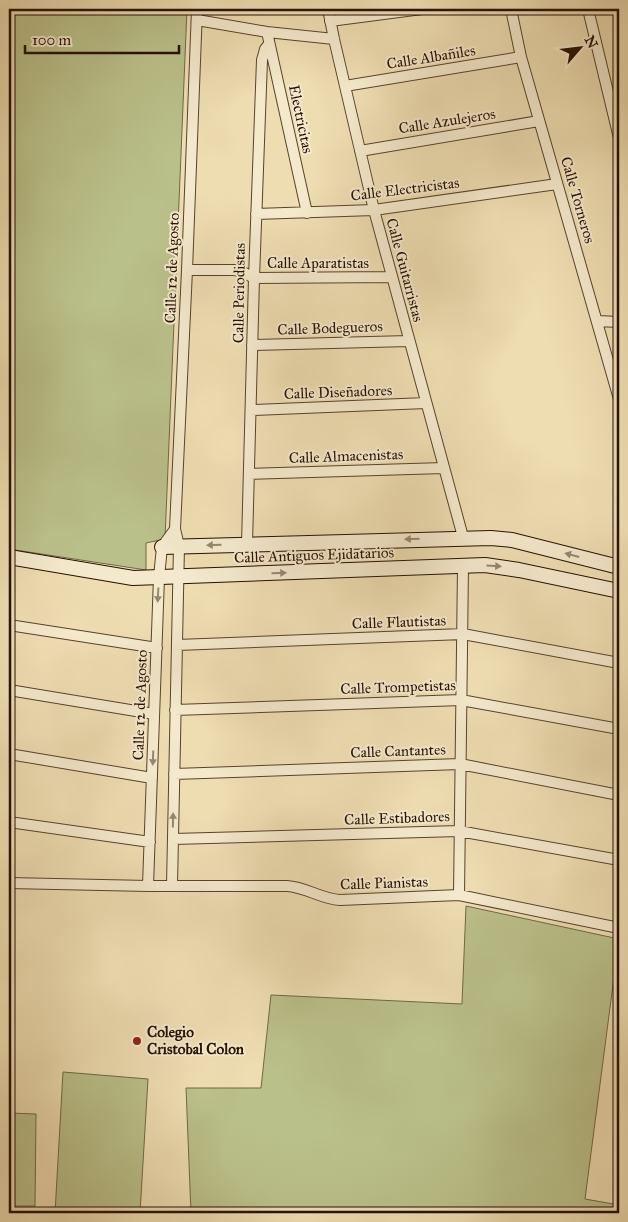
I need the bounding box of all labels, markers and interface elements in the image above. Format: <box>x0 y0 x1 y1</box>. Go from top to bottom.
scale bar <box>25 22 179 54</box>
north arrow <box>556 22 606 72</box>
text: 100 m <box>32 31 72 49</box>
text: N <box>581 33 601 51</box>
street label: Calle Albañiles <box>385 41 477 73</box>
street label: Electricitas <box>285 83 317 155</box>
street label: Calle Azulejeros <box>397 104 497 138</box>
street label: Calle Torneros <box>557 155 599 245</box>
street label: Calle Electricistas <box>350 173 460 205</box>
street label: Calle 12 de Agosto <box>161 212 183 324</box>
street label: Calle Guitarristas <box>382 216 428 324</box>
street label: Calle Periodistas <box>229 243 249 343</box>
street label: Calle Aparatistas <box>267 254 369 272</box>
street label: Calle Bodegueros <box>277 317 383 339</box>
street label: Calle Diseñadores <box>283 381 393 403</box>
street label: Calle Almacenistas <box>288 445 404 467</box>
one-way arrow <box>403 535 419 543</box>
one-way arrow <box>206 541 222 549</box>
street label: Calle Antiguos Ejidatarios <box>234 543 394 567</box>
one-way arrow <box>565 551 580 559</box>
one-way arrow <box>486 562 502 570</box>
one-way arrow <box>271 569 287 577</box>
one-way arrow <box>154 587 162 603</box>
street label: Calle Flautistas <box>352 611 446 633</box>
street label: Calle 12 de Agosto <box>129 649 151 761</box>
street label: Calle Trompetistas <box>340 676 456 698</box>
street label: Calle Cantantes <box>350 740 446 762</box>
one-way arrow <box>148 750 156 766</box>
street label: Calle Estibadores <box>344 807 450 829</box>
one-way arrow <box>170 811 178 827</box>
street label: Calle Pianistas <box>340 872 428 894</box>
place label: Colegio Cristobal Colon <box>147 1023 245 1058</box>
marker: Colegio Cristobal Colon <box>131 1035 143 1047</box>

